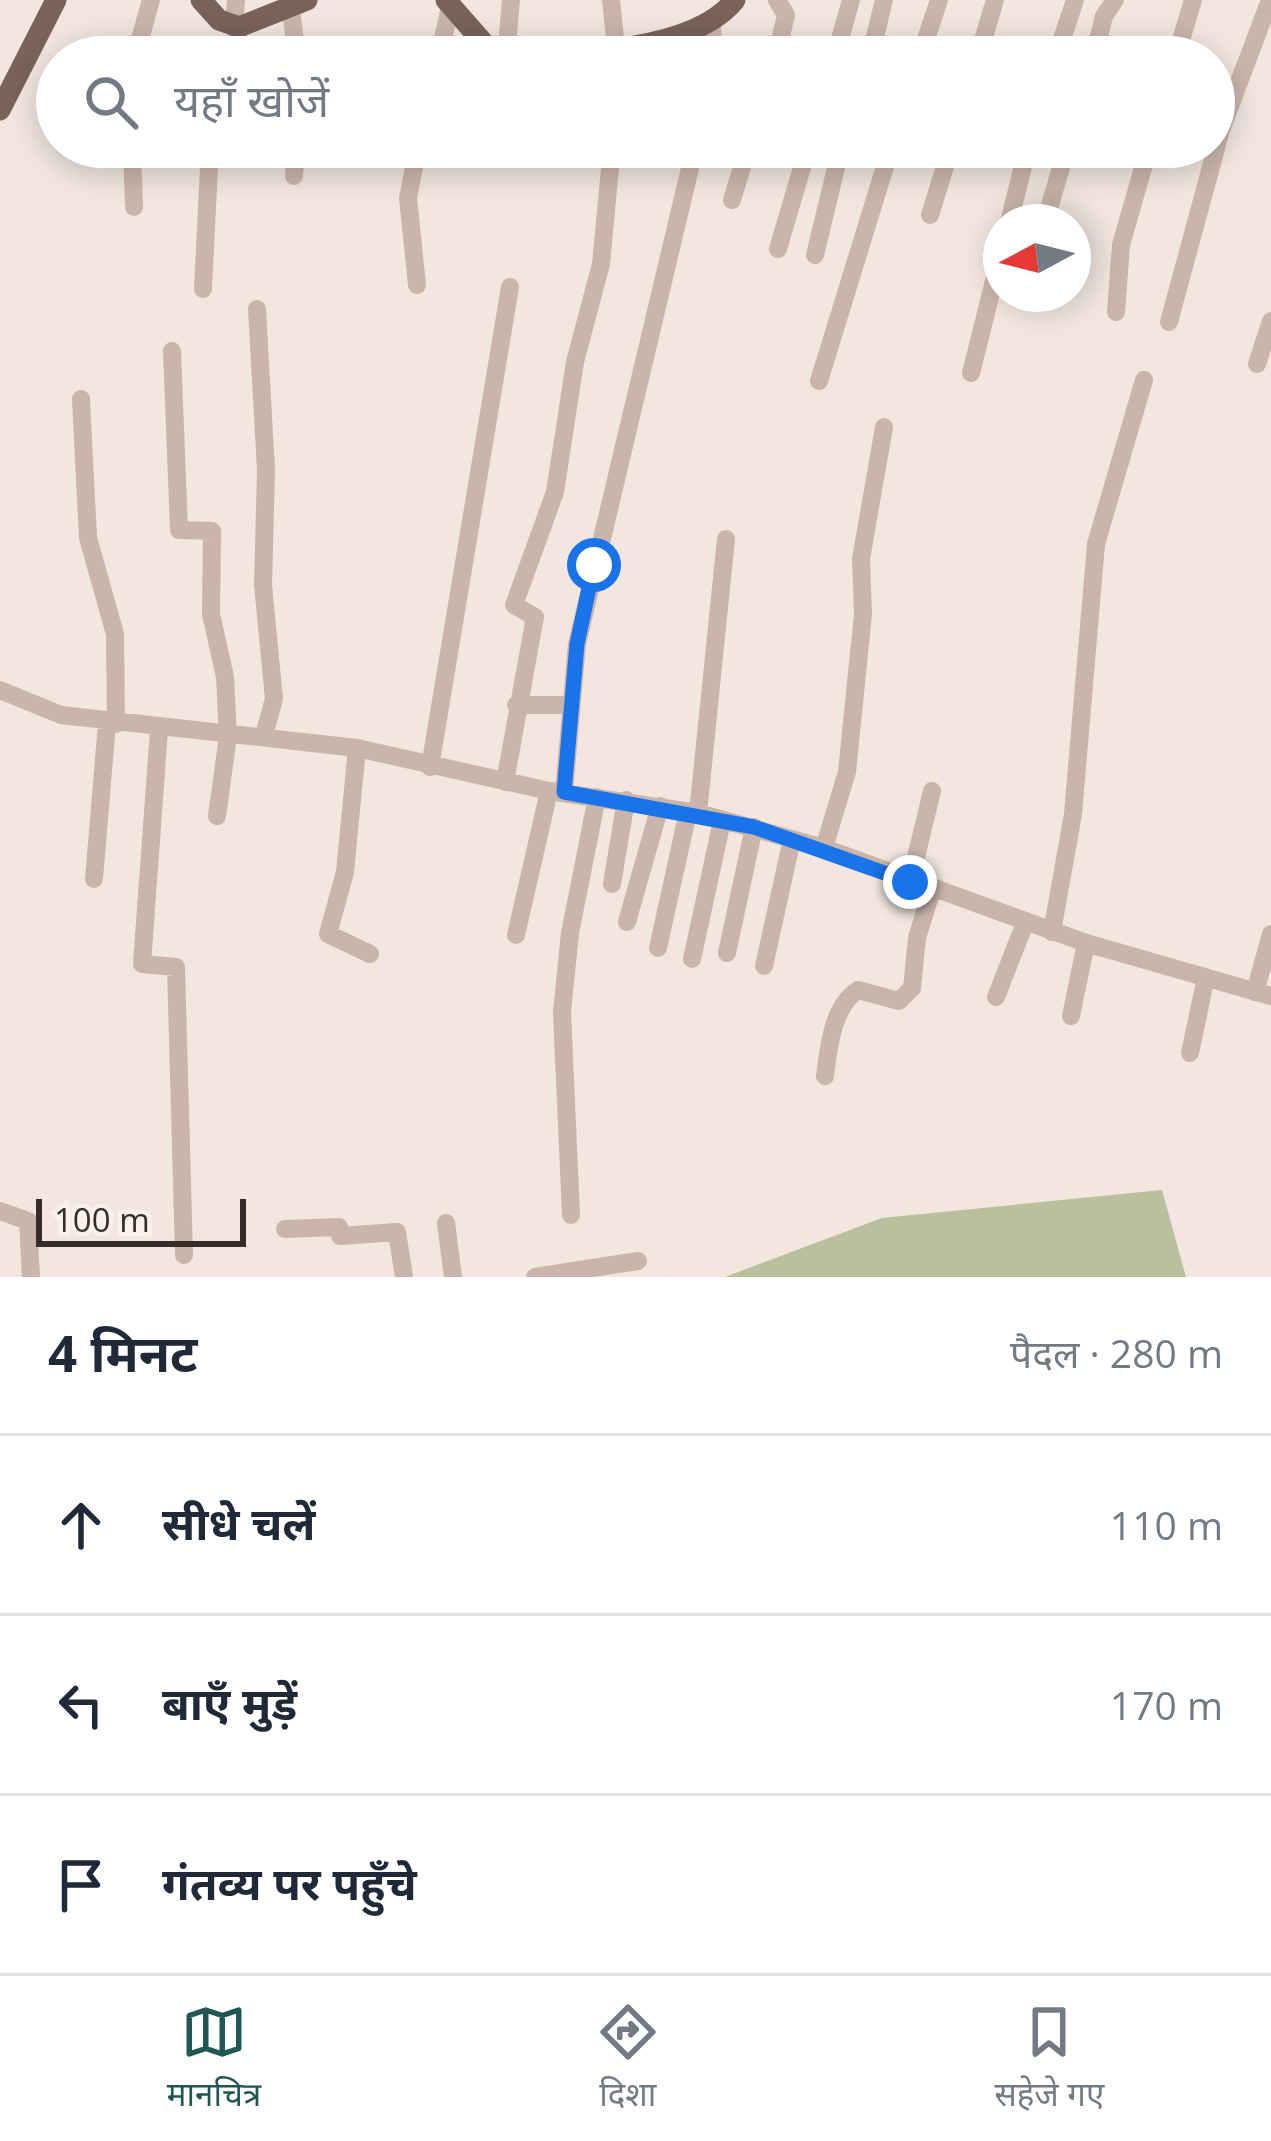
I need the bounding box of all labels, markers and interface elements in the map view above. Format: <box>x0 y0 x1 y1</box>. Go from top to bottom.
search box <box>36 36 1235 168</box>
icon: search <box>78 69 144 135</box>
text: यहाँ खोजें <box>174 69 329 130</box>
north arrow <box>983 204 1091 312</box>
route start <box>567 538 621 592</box>
route end <box>883 855 937 909</box>
scale bar <box>36 1193 246 1246</box>
text: 100 m <box>54 1197 150 1242</box>
text: 4 मिनट <box>48 1317 197 1387</box>
text: पैदल · 280 m <box>1010 1326 1223 1379</box>
icon: ahead <box>48 1492 114 1558</box>
text: सीधे चलें <box>162 1492 316 1553</box>
text: 110 m <box>1110 1498 1223 1551</box>
icon: left <box>48 1672 114 1738</box>
text: बाएँ मुड़ें <box>162 1672 297 1733</box>
text: 170 m <box>1110 1678 1223 1731</box>
icon: arrive <box>48 1852 114 1918</box>
text: गंतव्य पर पहुँचे <box>162 1852 417 1913</box>
tab: मानचित्र <box>167 1999 261 2119</box>
tab: दिशा <box>595 1999 661 2119</box>
tab: सहेजे गए <box>994 1999 1104 2119</box>

